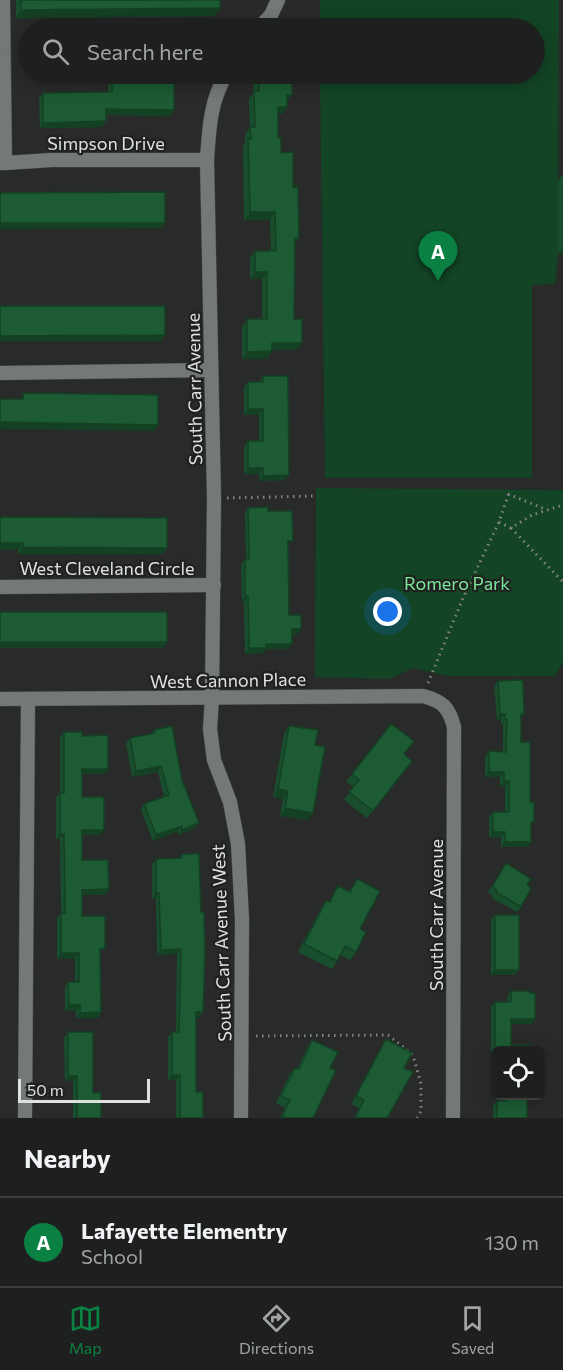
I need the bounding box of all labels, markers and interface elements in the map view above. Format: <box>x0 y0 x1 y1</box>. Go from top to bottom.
search box <box>18 18 545 84</box>
icon: search <box>39 35 72 68</box>
text: Search here <box>87 38 203 65</box>
street label: Simpson Drive <box>47 132 165 154</box>
pin: A <box>418 232 458 281</box>
street label: South Carr Avenue <box>182 313 206 465</box>
street label: West Cleveland Circle <box>19 557 195 579</box>
park label: Romero Park <box>404 572 510 594</box>
your location <box>373 597 402 626</box>
street label: West Cannon Place <box>150 668 306 692</box>
street label: South Carr Avenue <box>425 839 447 991</box>
street label: South Carr Avenue West <box>207 844 235 1042</box>
map controls <box>491 1046 545 1100</box>
button: locate <box>491 1046 545 1100</box>
scale bar <box>18 1076 150 1104</box>
text: 50 m <box>27 1080 64 1099</box>
text: Nearby <box>24 1142 111 1173</box>
text: Lafayette Elementry <box>81 1217 288 1244</box>
text: A <box>36 1230 51 1254</box>
text: 130 m <box>485 1230 539 1254</box>
text: School <box>81 1244 143 1268</box>
tab: Map <box>69 1302 102 1357</box>
tab: Directions <box>239 1302 314 1357</box>
tab: Saved <box>451 1302 494 1357</box>

